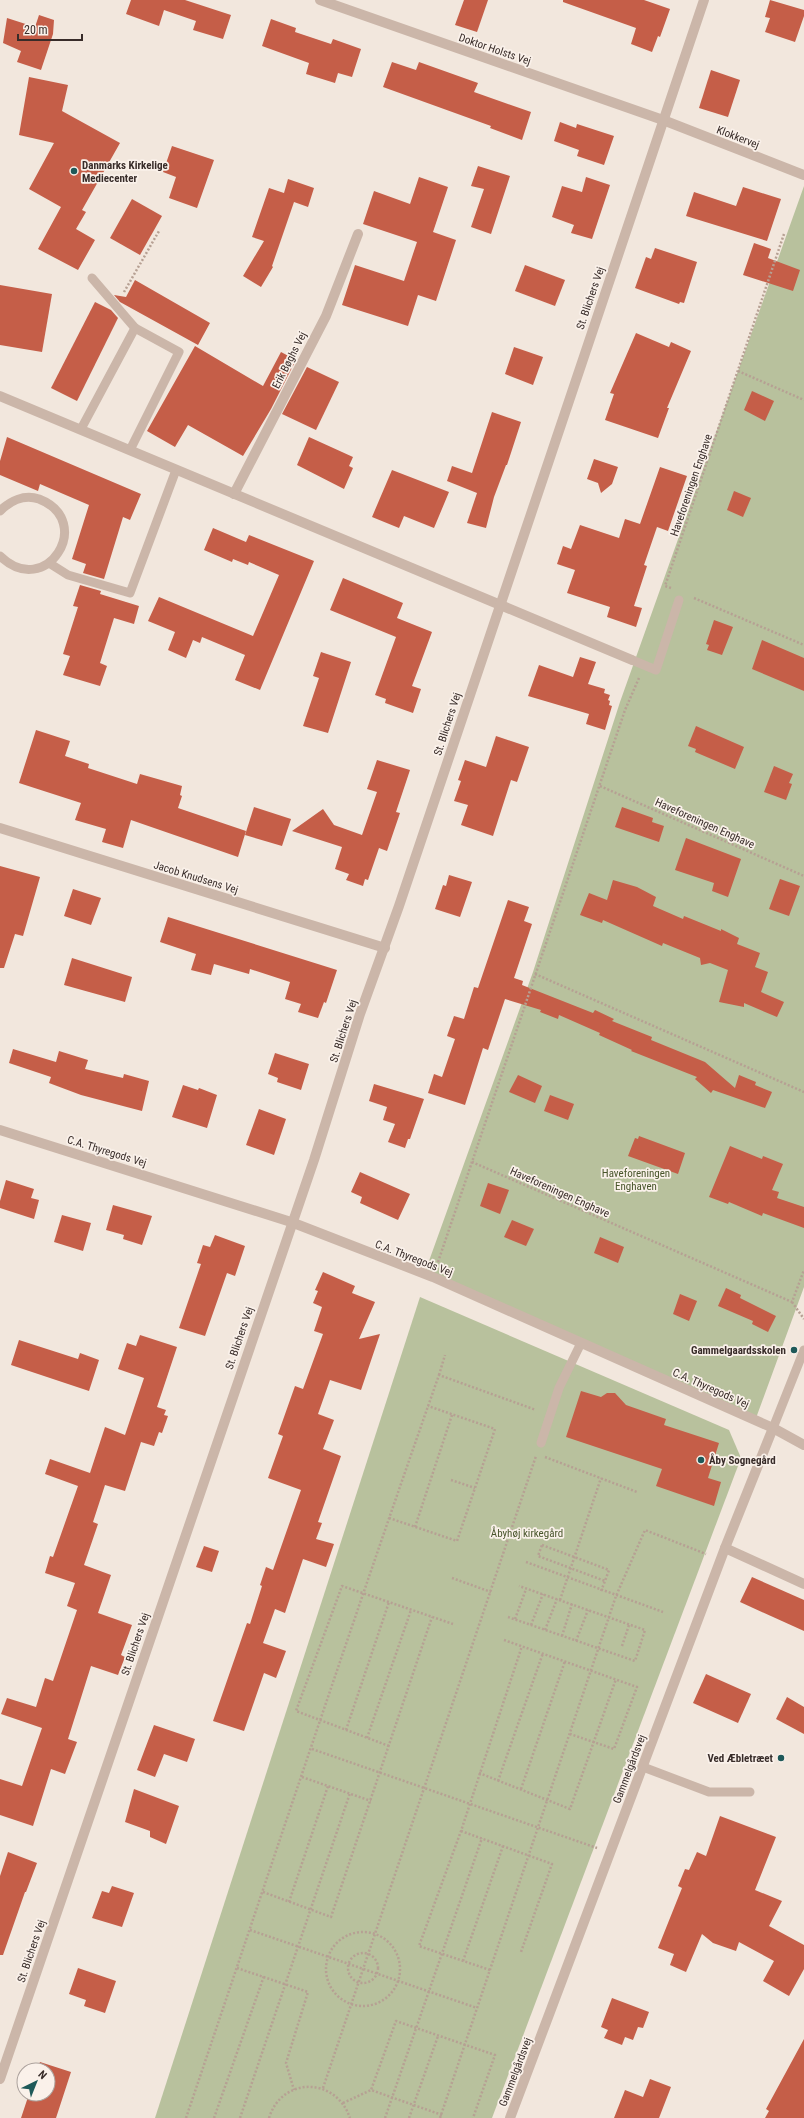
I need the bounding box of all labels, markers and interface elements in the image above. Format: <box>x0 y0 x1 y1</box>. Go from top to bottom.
scale bar <box>18 16 82 42</box>
text: 20 m <box>24 23 48 37</box>
street label: Doktor Holsts Vej <box>457 31 533 68</box>
street label: Klokkervej <box>715 123 761 152</box>
place label: Danmarks Kirkelige Mediecenter <box>82 159 168 185</box>
marker: Danmarks Kirkelige Mediecenter <box>69 166 79 176</box>
street label: St. Blichers Vej <box>574 265 607 331</box>
street label: Erik Bøghs Vej <box>270 330 309 391</box>
street label: Haveforeningen Enghave <box>668 432 715 538</box>
street label: St. Blichers Vej <box>431 691 464 757</box>
street label: Haveforeningen Enghave <box>653 796 756 851</box>
street label: Jacob Knudsens Vej <box>152 858 240 897</box>
street label: St. Blichers Vej <box>327 998 360 1064</box>
street label: C.A. Thyregods Vej <box>66 1133 148 1170</box>
street label: Haveforeningen Enghave <box>508 1165 611 1220</box>
park label: Haveforeningen Enghaven <box>602 1167 670 1193</box>
street label: C.A. Thyregods Vej <box>373 1238 455 1279</box>
street label: St. Blichers Vej <box>223 1305 256 1371</box>
place label: Gammelgaardsskolen <box>691 1344 786 1357</box>
marker: Gammelgaardsskolen <box>789 1345 799 1355</box>
street label: C.A. Thyregods Vej <box>671 1366 751 1411</box>
place label: Åby Sognegård <box>709 1453 776 1467</box>
marker: Åby Sognegård <box>696 1455 706 1465</box>
park label: Åbyhøj kirkegård <box>491 1526 563 1540</box>
street label: St. Blichers Vej <box>119 1611 152 1677</box>
street label: Gammelgårdsvej <box>610 1733 649 1805</box>
place label: Ved Æbletræet <box>707 1752 774 1765</box>
marker: Ved Æbletræet <box>776 1753 786 1763</box>
street label: St. Blichers Vej <box>15 1918 48 1984</box>
street label: Gammelgårdsvej <box>496 2036 535 2108</box>
north arrow <box>16 2062 56 2102</box>
text: N <box>36 2068 50 2082</box>

